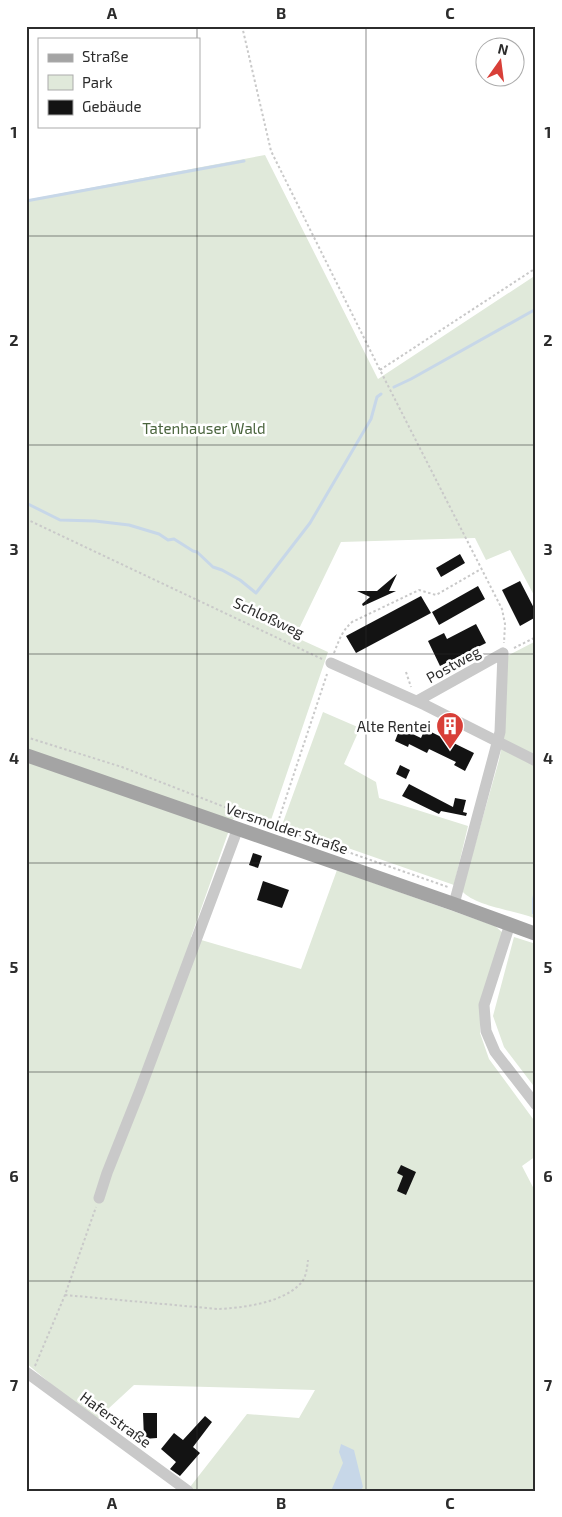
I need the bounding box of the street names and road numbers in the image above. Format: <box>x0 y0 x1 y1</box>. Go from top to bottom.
street label: Schloßweg <box>231 593 308 641</box>
street label: Postweg <box>423 641 484 686</box>
street label: Versmolder Straße <box>223 799 351 857</box>
street label: Haferstraße <box>77 1387 155 1451</box>

